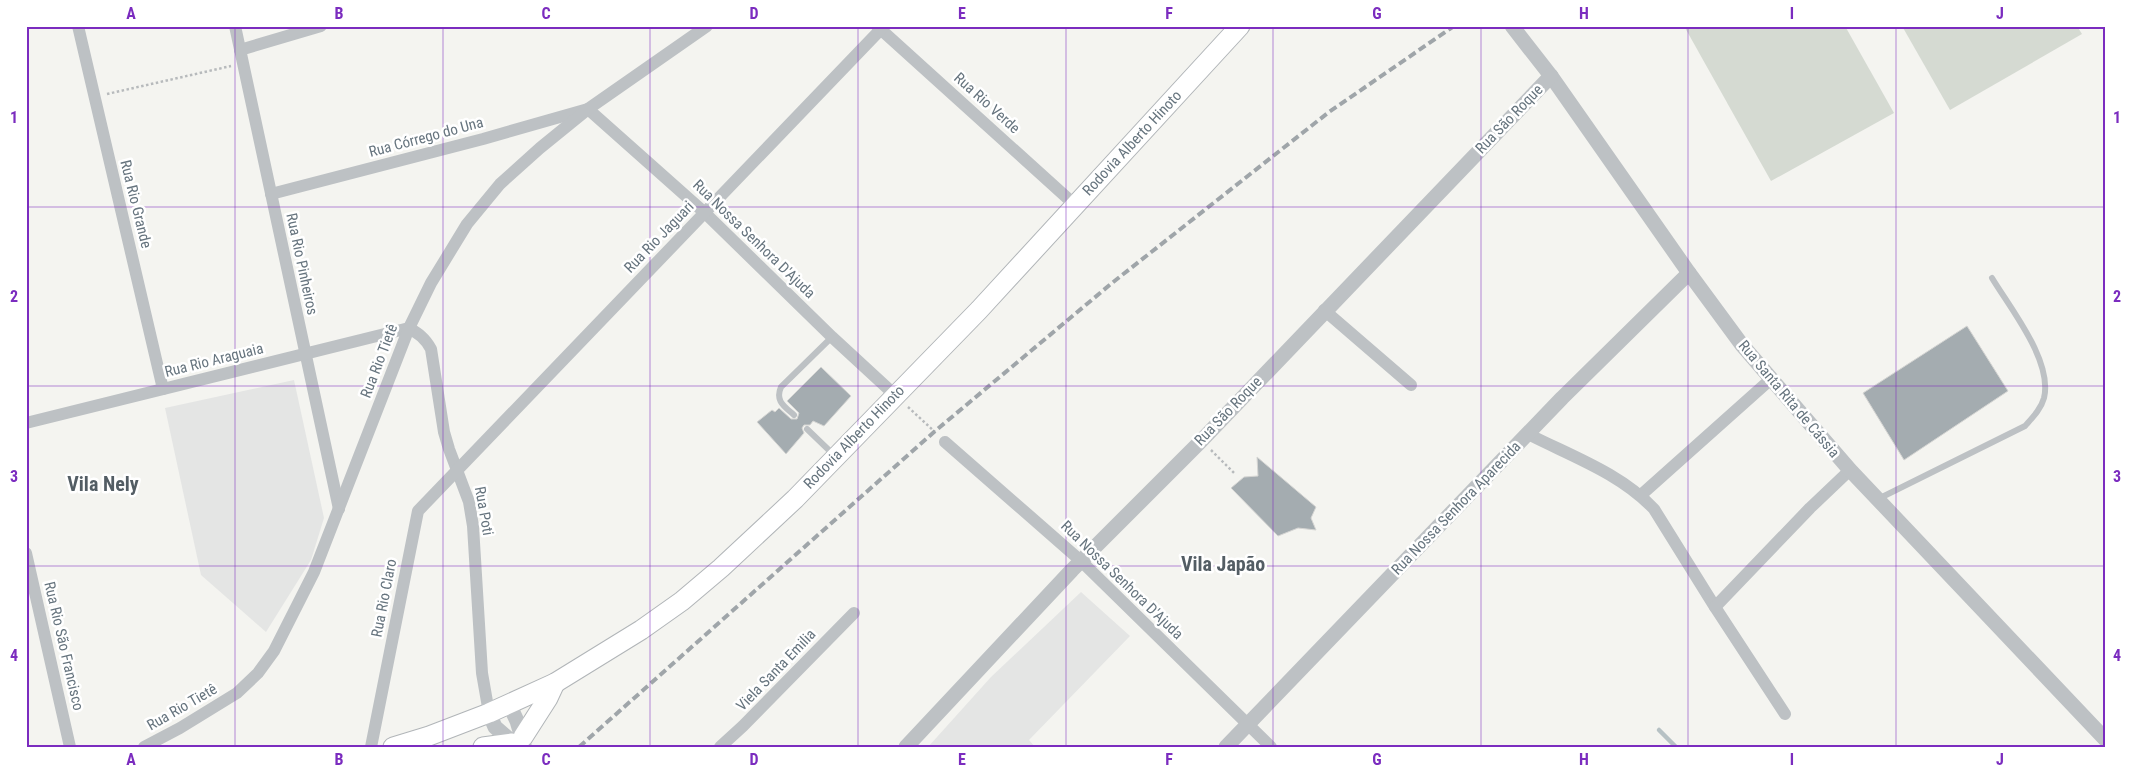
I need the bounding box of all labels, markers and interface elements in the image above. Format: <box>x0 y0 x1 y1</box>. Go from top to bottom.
text: A <box>126 4 136 23</box>
text: B <box>335 4 344 23</box>
text: C <box>541 4 551 23</box>
text: D <box>749 4 759 23</box>
text: E <box>958 4 966 23</box>
text: F <box>1165 4 1173 23</box>
text: G <box>1372 4 1382 23</box>
text: H <box>1579 4 1589 23</box>
text: I <box>1790 4 1794 23</box>
text: J <box>1996 4 2004 23</box>
street label: Rua Rio Verde <box>950 69 1024 137</box>
street label: Rua São Roque <box>1472 81 1546 157</box>
street label: Rodovia Alberto Hinoto <box>1079 87 1185 199</box>
text: 1 <box>10 108 18 127</box>
text: 1 <box>2113 108 2121 127</box>
street label: Rua Córrego do Una <box>367 113 485 161</box>
street label: Rua Rio Grande <box>116 158 156 250</box>
street label: Rua Nossa Senhora D'Ajuda <box>689 176 819 302</box>
street label: Rua Rio Jaguari <box>620 197 698 277</box>
street label: Rua Rio Pinheiros <box>282 211 322 317</box>
text: 2 <box>10 287 18 306</box>
text: 2 <box>2113 287 2121 306</box>
street label: Rua Rio Tietê <box>357 322 401 400</box>
street label: Rua Santa Rita de Cássia <box>1735 337 1843 461</box>
street label: Rua Rio Araguaia <box>163 339 265 381</box>
street label: Rua São Roque <box>1191 373 1265 449</box>
street label: Rodovia Alberto Hinoto <box>800 382 908 492</box>
street label: Rua Nossa Senhora Aparecida <box>1388 438 1524 578</box>
text: 3 <box>10 467 18 486</box>
text: 3 <box>2113 467 2121 486</box>
district label: Vila Nely <box>67 472 139 496</box>
street label: Rua Poti <box>471 485 497 537</box>
street label: Rua Nossa Senhora D'Ajuda <box>1057 517 1187 643</box>
district label: Vila Japão <box>1181 552 1265 576</box>
street label: Rua Rio Claro <box>368 557 400 639</box>
street label: Rua Rio São Francisco <box>40 580 88 712</box>
street label: Viela Santa Emilia <box>733 625 819 715</box>
text: 4 <box>10 646 18 665</box>
text: 4 <box>2113 646 2121 665</box>
street label: Rua Rio Tietê <box>144 680 220 734</box>
text: A <box>126 750 136 769</box>
text: B <box>335 750 344 769</box>
text: C <box>541 750 551 769</box>
text: D <box>749 750 759 769</box>
text: E <box>958 750 966 769</box>
text: F <box>1165 750 1173 769</box>
text: G <box>1372 750 1382 769</box>
text: H <box>1579 750 1589 769</box>
text: I <box>1790 750 1794 769</box>
text: J <box>1996 750 2004 769</box>

